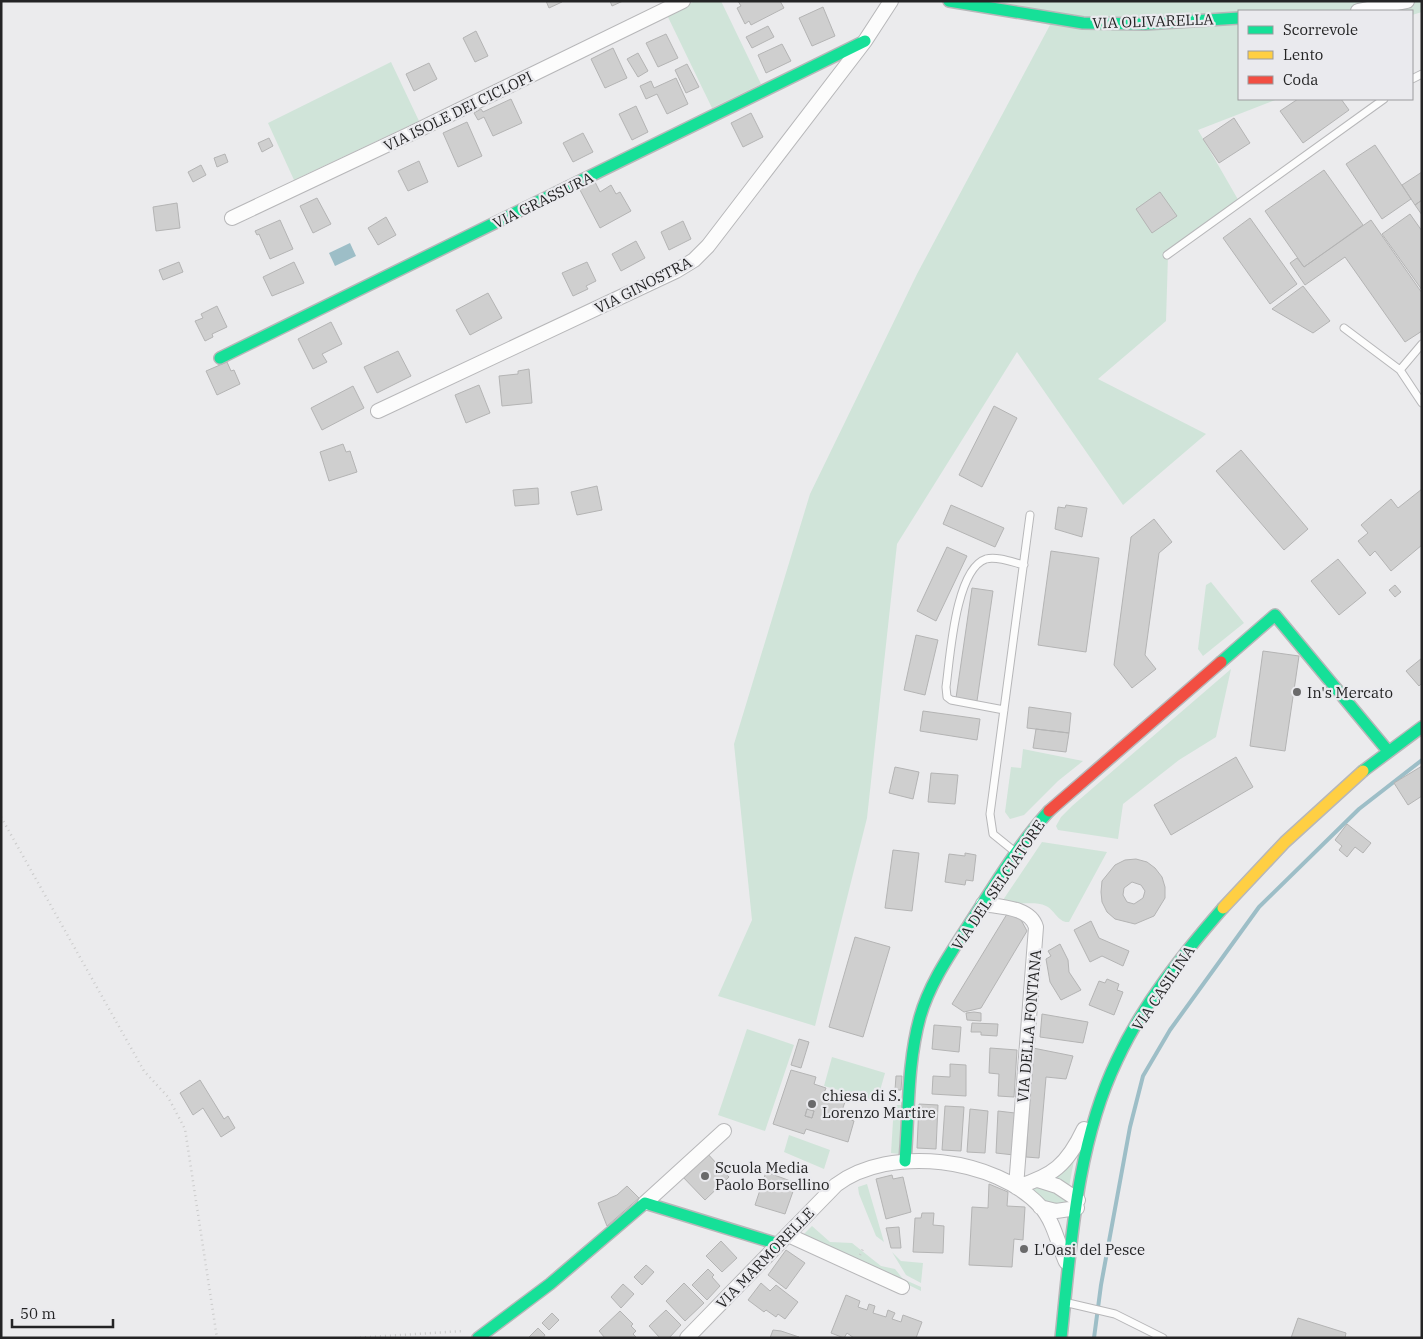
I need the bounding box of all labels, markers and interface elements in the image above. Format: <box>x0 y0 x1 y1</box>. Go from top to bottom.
street label: VIA OLIVARELLA <box>1092 9 1215 33</box>
legend <box>1238 10 1413 100</box>
text: Scorrevole <box>1283 20 1358 39</box>
text: Lento <box>1283 45 1323 64</box>
street label: VIA ISOLE DEI CICLOPI <box>380 67 536 155</box>
text: Coda <box>1283 70 1319 89</box>
street label: VIA GRASSURA <box>490 167 597 233</box>
street label: VIA GINOSTRA <box>591 252 695 318</box>
place label: In's Mercato <box>1307 683 1393 702</box>
marker: In's Mercato <box>1291 686 1303 698</box>
street label: VIA DEL SELCIATORE <box>947 816 1049 954</box>
street label: VIA CASILINA <box>1128 941 1199 1034</box>
street label: VIA DELLA FONTANA <box>1013 948 1045 1103</box>
place label: chiesa di S. Lorenzo Martire <box>822 1086 936 1122</box>
marker: chiesa di S. Lorenzo Martire <box>806 1098 818 1110</box>
place label: Scuola Media Paolo Borsellino <box>715 1158 830 1194</box>
marker: Scuola Media Paolo Borsellino <box>699 1170 711 1182</box>
street label: VIA MARMORELLE <box>712 1203 818 1313</box>
place label: L'Oasi del Pesce <box>1034 1240 1145 1259</box>
marker: L'Oasi del Pesce <box>1018 1243 1030 1255</box>
scale bar <box>12 1296 114 1328</box>
text: 50 m <box>20 1304 56 1323</box>

